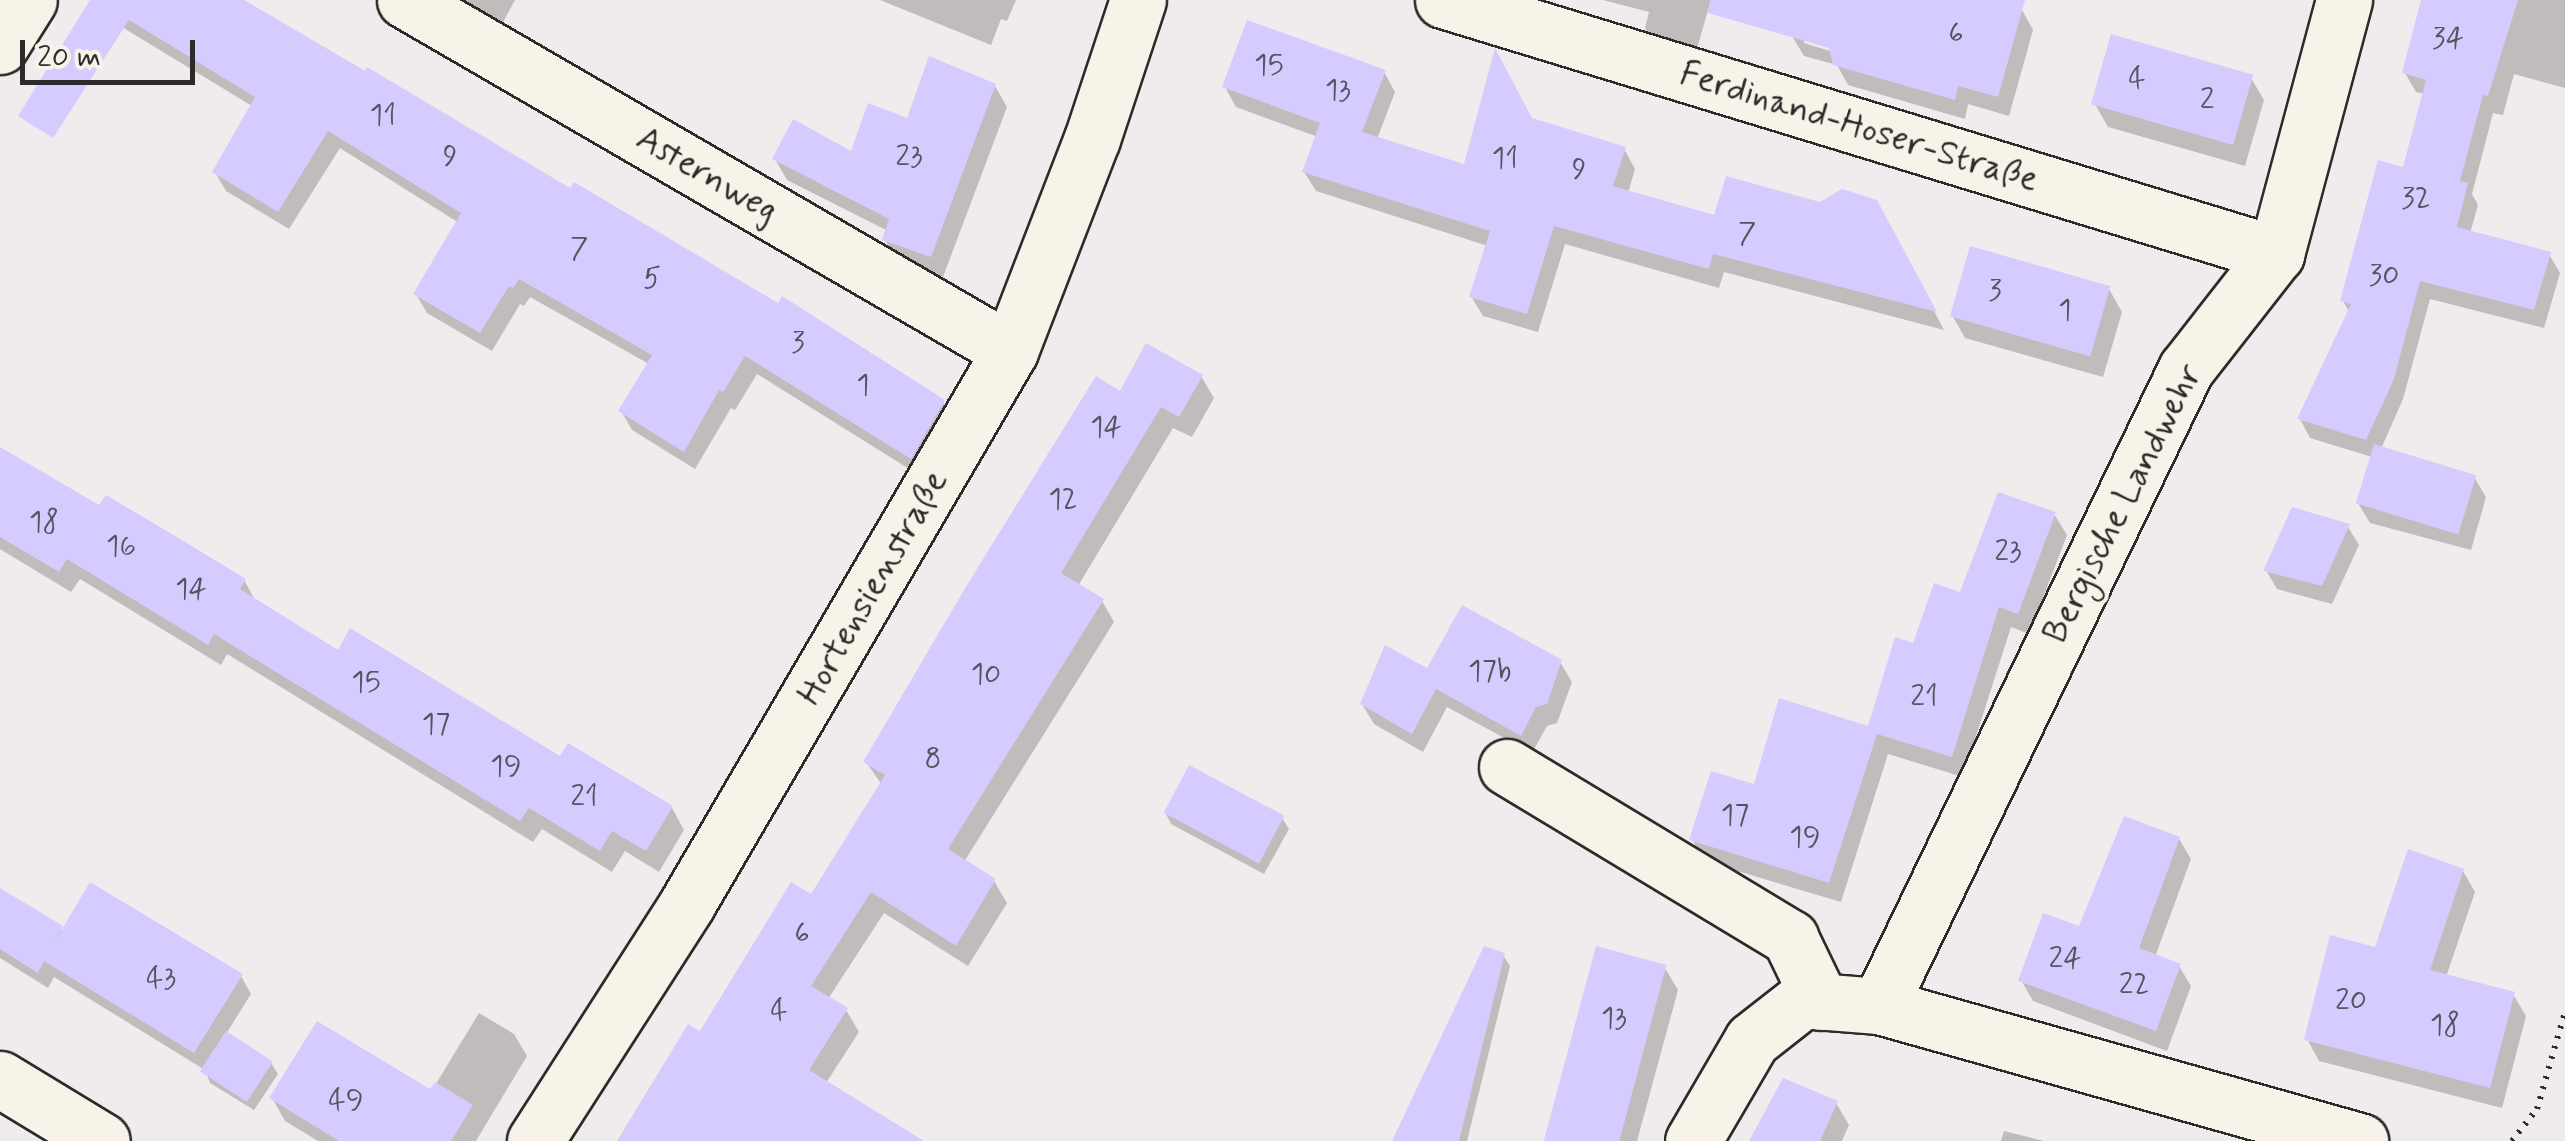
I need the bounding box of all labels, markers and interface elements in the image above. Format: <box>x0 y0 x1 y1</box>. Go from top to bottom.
house number: 6 <box>1948 16 1964 52</box>
scale bar <box>25 20 200 82</box>
house number: 34 <box>2432 21 2464 57</box>
text: 20 m <box>37 38 101 77</box>
house number: 15 <box>1254 48 1284 84</box>
street label: Ferdinand-Hoser-Straße <box>1675 53 2043 201</box>
house number: 4 <box>2128 61 2146 97</box>
house number: 13 <box>1325 73 1351 109</box>
house number: 2 <box>2200 82 2214 118</box>
house number: 11 <box>370 98 396 134</box>
street label: Asternweg <box>629 118 785 232</box>
house number: 9 <box>443 139 457 175</box>
house number: 23 <box>895 139 923 175</box>
house number: 11 <box>1492 141 1518 177</box>
house number: 9 <box>1572 152 1586 188</box>
house number: 32 <box>2401 181 2431 217</box>
house number: 7 <box>1738 216 1756 252</box>
house number: 7 <box>570 231 588 267</box>
house number: 30 <box>2369 258 2399 294</box>
house number: 5 <box>643 261 661 297</box>
house number: 3 <box>1988 273 2002 309</box>
house number: 1 <box>2058 293 2072 329</box>
house number: 3 <box>791 325 805 361</box>
street label: Bergische Landwehr <box>2034 357 2212 651</box>
house number: 1 <box>856 368 870 404</box>
house number: 14 <box>1090 410 1122 446</box>
street label: Hortensienstraße <box>789 463 957 713</box>
house number: 12 <box>1048 482 1078 518</box>
house number: 18 <box>29 505 59 541</box>
house number: 16 <box>106 529 136 565</box>
house number: 23 <box>1994 534 2022 570</box>
house number: 14 <box>175 572 207 608</box>
house number: 17b <box>1468 654 1512 690</box>
house number: 10 <box>971 657 1001 693</box>
house number: 15 <box>351 665 381 701</box>
house number: 21 <box>1910 679 1938 715</box>
house number: 17 <box>422 707 450 743</box>
house number: 8 <box>925 741 941 777</box>
house number: 19 <box>490 749 522 785</box>
house number: 21 <box>570 779 598 815</box>
house number: 17 <box>1721 798 1749 834</box>
house number: 19 <box>1789 820 1821 856</box>
house number: 6 <box>794 916 810 952</box>
house number: 24 <box>2049 941 2081 977</box>
house number: 43 <box>146 961 176 997</box>
house number: 22 <box>2119 967 2149 1003</box>
house number: 20 <box>2335 983 2367 1019</box>
house number: 4 <box>770 993 788 1029</box>
house number: 13 <box>1601 1001 1627 1037</box>
house number: 18 <box>2430 1008 2460 1044</box>
house number: 49 <box>328 1083 364 1119</box>

